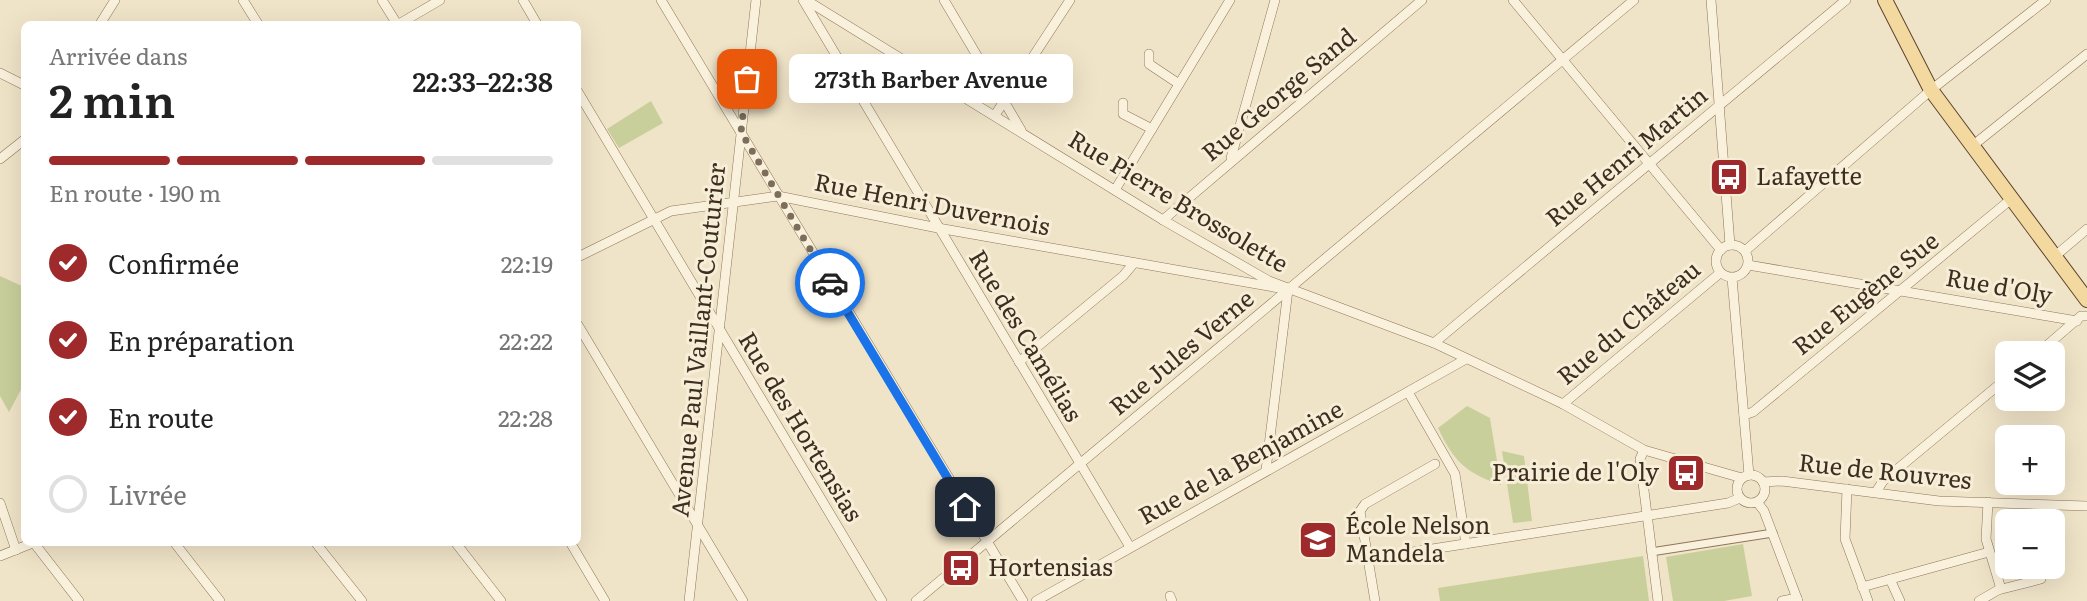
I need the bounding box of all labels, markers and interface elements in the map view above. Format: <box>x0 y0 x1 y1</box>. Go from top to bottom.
street label: Rue George Sand <box>1193 18 1362 168</box>
text: Arrivée dans <box>49 38 187 72</box>
pin <box>717 49 777 109</box>
callout: 273th Barber Avenue <box>789 55 1072 104</box>
icon: bag <box>728 60 766 98</box>
text: 22:33–22:38 <box>412 61 553 100</box>
text: 273th Barber Avenue <box>814 61 1048 95</box>
text: 2 min <box>49 64 175 132</box>
street label: Rue Henri Martin <box>1537 77 1714 233</box>
street label: Rue Pierre Brossolette <box>1063 120 1296 279</box>
bus stop icon: Lafayette <box>1708 156 1750 198</box>
place label: Lafayette <box>1756 157 1862 192</box>
street label: Avenue Paul Vaillant-Couturier <box>661 160 733 519</box>
street label: Rue Henri Duvernois <box>812 163 1053 243</box>
text: En route · 190 m <box>49 175 221 209</box>
street label: Rue Eugène Sue <box>1784 222 1945 362</box>
street label: Rue des Camélias <box>962 242 1092 427</box>
text: Confirmée <box>108 243 239 282</box>
icon: check <box>49 244 87 282</box>
text: 22:19 <box>501 246 553 280</box>
courier <box>795 248 865 318</box>
street label: Rue du Château <box>1548 251 1707 391</box>
street label: Rue d'Oly <box>1943 258 2056 311</box>
icon: car <box>811 264 849 302</box>
street label: Rue Jules Verne <box>1100 280 1260 422</box>
text: En préparation <box>108 320 295 359</box>
icon: check <box>49 321 87 359</box>
text: 22:22 <box>499 323 553 357</box>
street label: Rue des Hortensias <box>732 324 873 527</box>
map controls <box>1995 341 2065 579</box>
button: layers <box>1995 341 2065 411</box>
street label: Rue de la Benjamine <box>1131 390 1348 532</box>
text: En route <box>108 397 214 436</box>
icon: check <box>49 398 87 436</box>
text: 22:28 <box>498 400 553 434</box>
button: + <box>1995 425 2065 495</box>
street label: Rue de Rouvres <box>1797 443 1974 496</box>
bus stop icon: Prairie de l'Oly <box>1665 452 1707 494</box>
place label: Prairie de l'Oly <box>1492 453 1659 488</box>
text: Livrée <box>108 474 187 513</box>
pin <box>935 477 995 537</box>
icon: home <box>946 488 984 526</box>
place label: École Nelson Mandela <box>1345 506 1491 569</box>
button: − <box>1995 509 2065 579</box>
school or university icon: École Nelson Mandela <box>1297 519 1339 561</box>
bus stop icon: Hortensias <box>940 547 982 589</box>
place label: Hortensias <box>988 548 1113 583</box>

